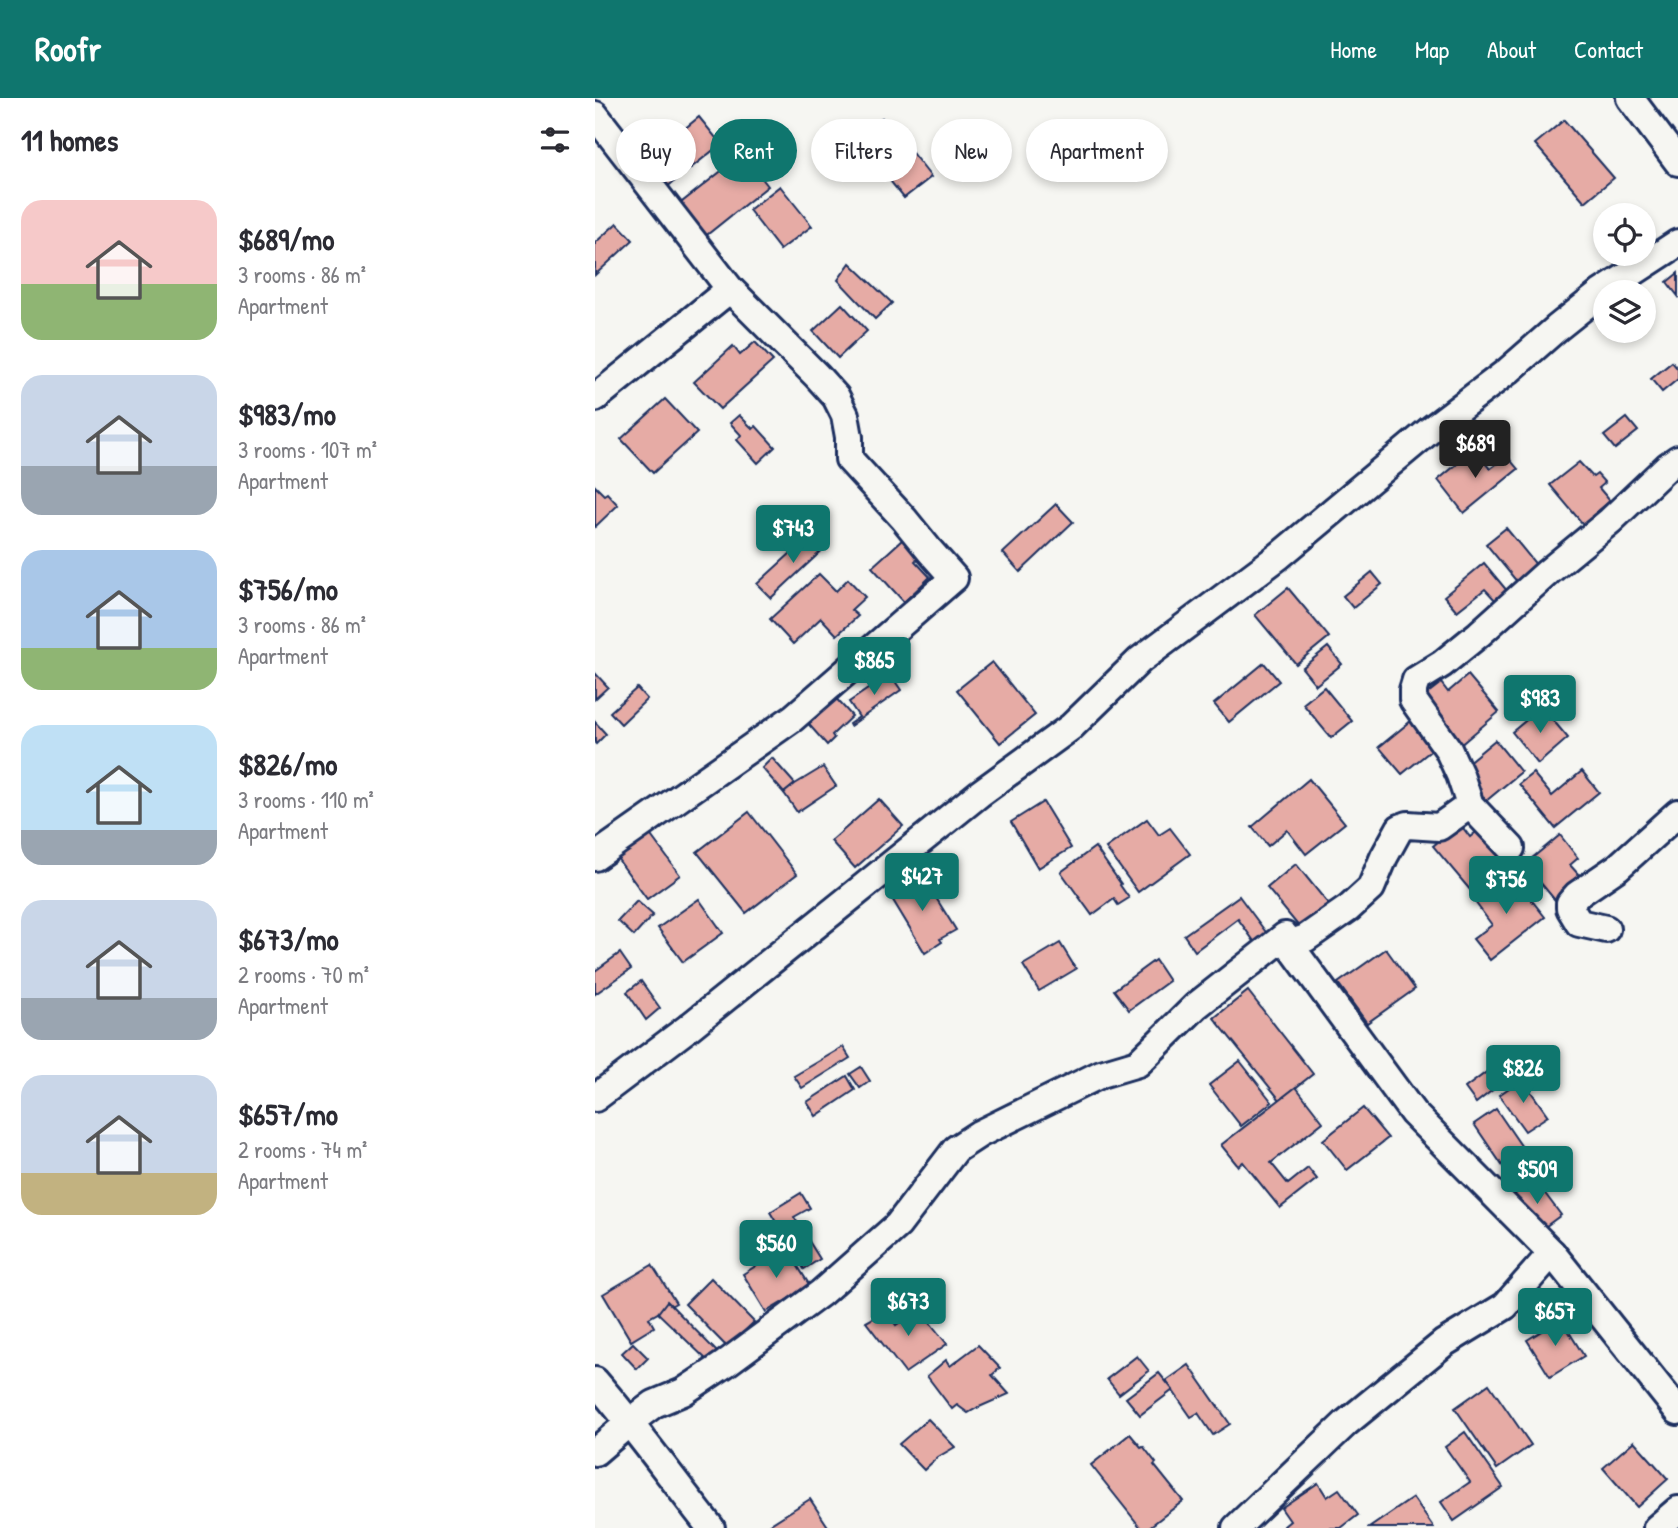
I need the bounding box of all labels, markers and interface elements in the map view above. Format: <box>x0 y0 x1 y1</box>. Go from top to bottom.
text: Roofr <box>35 27 101 71</box>
text: Home <box>1330 33 1377 65</box>
text: Map <box>1415 33 1449 65</box>
text: About <box>1487 33 1536 65</box>
text: Contact <box>1574 33 1643 65</box>
chip: Buy <box>616 119 696 182</box>
chip: Rent <box>710 119 797 182</box>
chip: Filters <box>811 119 917 182</box>
chip: New <box>931 119 1012 182</box>
chip: Apartment <box>1026 119 1168 182</box>
text: 11 homes <box>21 120 118 160</box>
icon: filters <box>536 121 574 159</box>
map controls <box>1593 203 1656 343</box>
button: locate <box>1593 203 1656 266</box>
text: $689/mo <box>238 219 334 259</box>
icon: home <box>77 228 161 312</box>
text: 3 rooms · 86 m² <box>238 259 366 290</box>
button: layers <box>1593 280 1656 343</box>
text: Apartment <box>238 290 328 321</box>
text: $983/mo <box>238 394 336 434</box>
icon: home <box>77 403 161 487</box>
pin: $689 <box>1434 420 1516 480</box>
text: $689 <box>1455 427 1495 458</box>
text: 3 rooms · 107 m² <box>238 434 377 465</box>
text: Apartment <box>238 465 328 496</box>
pin: $743 <box>752 505 834 565</box>
text: $743 <box>772 512 814 543</box>
text: $756/mo <box>238 569 338 609</box>
icon: home <box>77 578 161 662</box>
text: 3 rooms · 86 m² <box>238 609 366 640</box>
pin: $865 <box>833 638 915 697</box>
text: Apartment <box>238 640 328 671</box>
text: $865 <box>854 644 894 675</box>
pin: $983 <box>1499 676 1581 735</box>
text: $983 <box>1520 682 1560 713</box>
text: $826/mo <box>238 744 337 784</box>
icon: home <box>77 753 161 837</box>
text: 3 rooms · 110 m² <box>238 784 374 815</box>
text: Apartment <box>238 815 328 846</box>
pin: $427 <box>881 854 963 913</box>
pin: $756 <box>1465 856 1547 916</box>
text: $427 <box>901 860 943 891</box>
text: $756 <box>1485 863 1527 894</box>
text: $673/mo <box>238 919 339 959</box>
icon: home <box>77 928 161 1012</box>
text: 2 rooms · 70 m² <box>238 959 369 990</box>
text: Apartment <box>238 990 328 1021</box>
pin: $826 <box>1482 1046 1564 1105</box>
text: $826 <box>1502 1052 1544 1083</box>
text: $657/mo <box>238 1094 338 1134</box>
icon: home <box>77 1103 161 1187</box>
text: 2 rooms · 74 m² <box>238 1134 367 1165</box>
pin: $509 <box>1496 1146 1578 1206</box>
text: $509 <box>1517 1153 1557 1184</box>
text: Apartment <box>238 1165 328 1196</box>
pin: $560 <box>735 1220 817 1280</box>
text: $560 <box>756 1227 796 1258</box>
pin: $673 <box>867 1278 949 1338</box>
text: $673 <box>887 1285 929 1316</box>
pin: $657 <box>1514 1288 1596 1348</box>
text: $657 <box>1534 1295 1576 1326</box>

